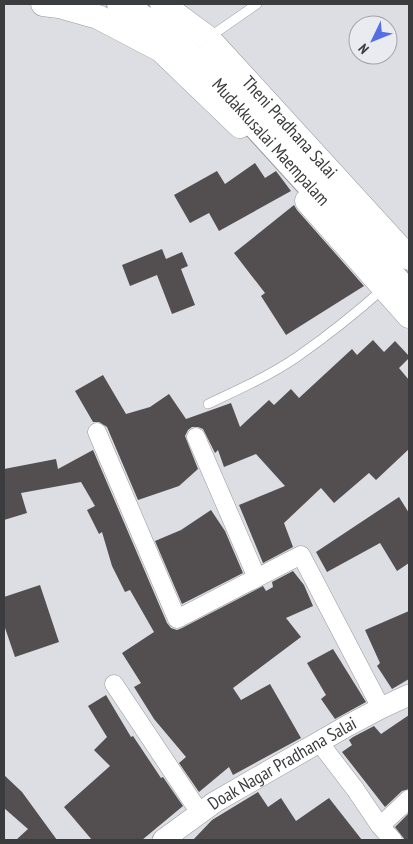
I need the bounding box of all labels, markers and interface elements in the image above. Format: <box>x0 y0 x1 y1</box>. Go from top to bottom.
north arrow <box>348 15 398 65</box>
text: N <box>354 40 373 58</box>
street label: Theni Pradhana Salai <box>237 71 342 183</box>
street label: Mudakkusalai Maempalam <box>207 73 335 210</box>
street label: Doak Nagar Pradhana Salai <box>203 711 360 814</box>

